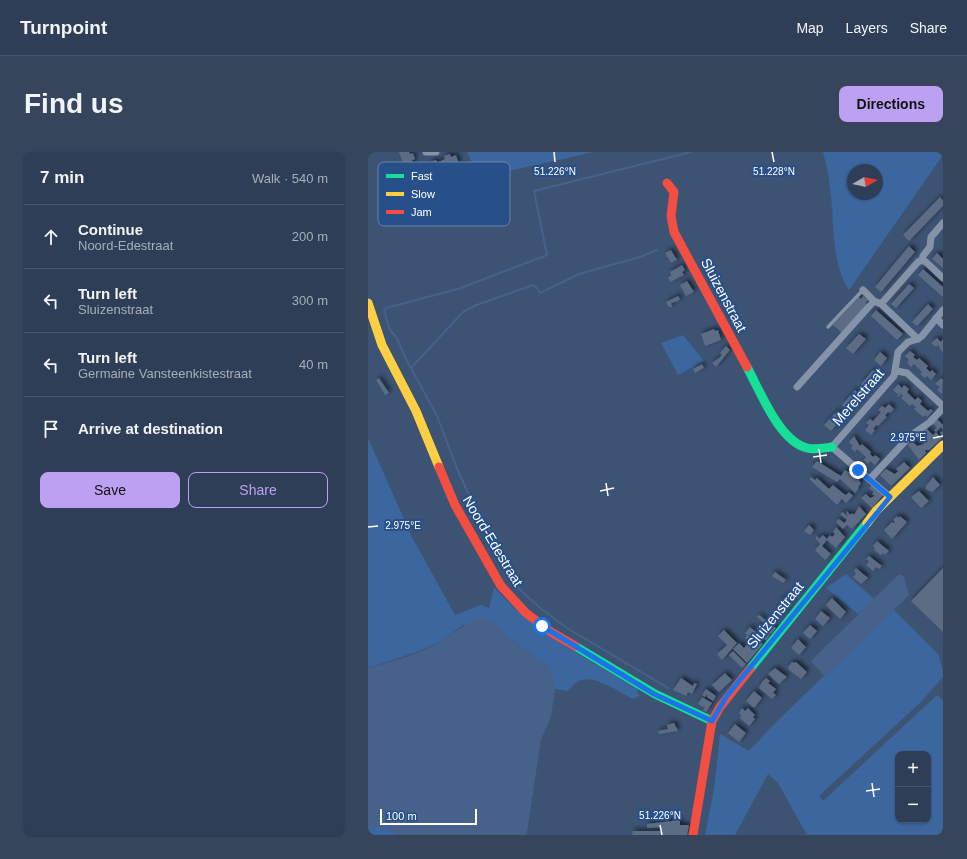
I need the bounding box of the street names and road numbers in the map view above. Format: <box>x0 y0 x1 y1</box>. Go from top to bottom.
street label: Sluizenstraat <box>698 256 750 335</box>
street label: Merelstraat <box>829 365 887 429</box>
street label: Noord-Edestraat <box>460 493 526 589</box>
street label: Sluizenstraat <box>743 578 807 651</box>

